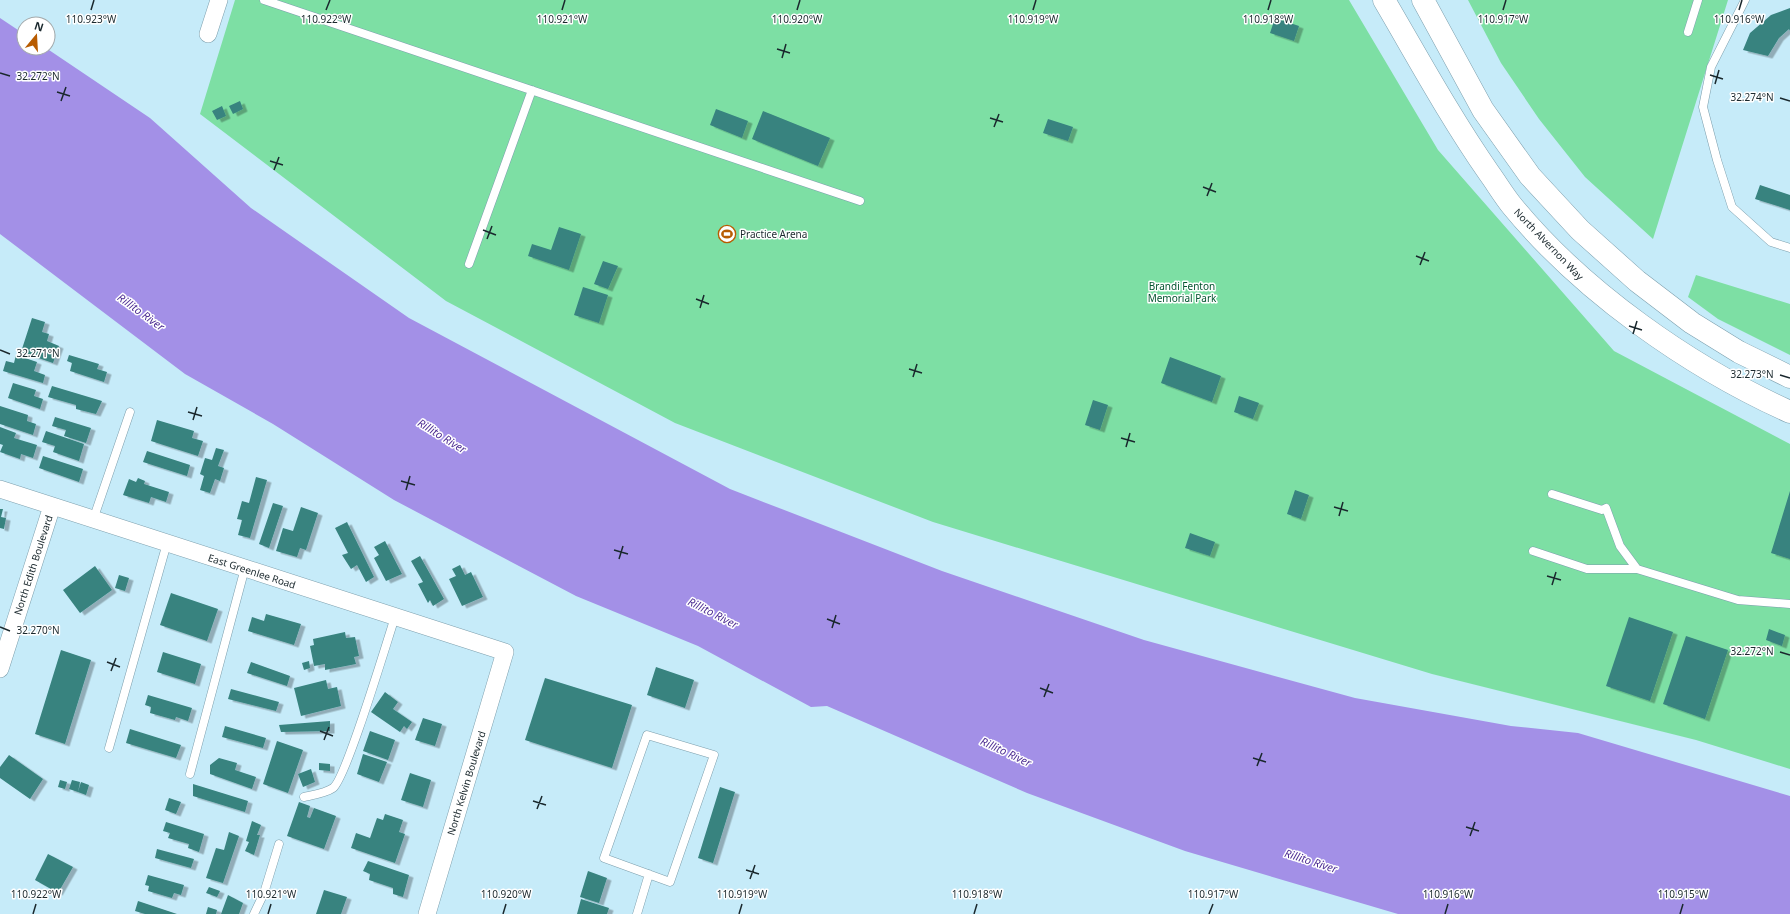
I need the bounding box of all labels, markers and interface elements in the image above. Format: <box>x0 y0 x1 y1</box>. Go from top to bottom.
text: 110.923°W <box>66 12 117 26</box>
text: 110.922°W <box>301 12 352 26</box>
text: 110.921°W <box>537 12 588 26</box>
text: 110.920°W <box>772 12 823 26</box>
text: 110.919°W <box>1008 12 1059 26</box>
text: 110.918°W <box>1243 12 1294 26</box>
text: 110.917°W <box>1478 12 1529 26</box>
text: 110.916°W <box>1714 12 1765 26</box>
north arrow <box>16 16 56 56</box>
text: N <box>33 17 46 35</box>
text: 32.272°N <box>16 69 60 83</box>
text: 32.274°N <box>1730 90 1774 104</box>
street label: North Alvernon Way <box>1511 205 1588 284</box>
sports icon: Practice Arena <box>717 224 737 244</box>
place label: Practice Arena <box>740 227 807 241</box>
park label: Brandi Fenton Memorial Park <box>1148 279 1217 305</box>
water label: Rillito River <box>115 290 168 334</box>
text: 32.271°N <box>16 346 60 360</box>
text: 32.273°N <box>1730 367 1774 381</box>
water label: Rillito River <box>415 415 470 457</box>
street label: North Edith Boulevard <box>10 513 56 617</box>
street label: East Greenlee Road <box>206 550 298 592</box>
water label: Rillito River <box>686 593 741 632</box>
text: 32.270°N <box>16 623 60 637</box>
text: 32.272°N <box>1730 644 1774 658</box>
street label: North Kelvin Boulevard <box>443 729 489 837</box>
water label: Rillito River <box>978 733 1035 770</box>
water label: Rillito River <box>1283 845 1340 876</box>
text: 110.922°W <box>11 887 62 901</box>
text: 110.921°W <box>246 887 297 901</box>
text: 110.920°W <box>481 887 532 901</box>
text: 110.919°W <box>717 887 768 901</box>
text: 110.918°W <box>952 887 1003 901</box>
text: 110.917°W <box>1188 887 1239 901</box>
text: 110.916°W <box>1423 887 1474 901</box>
text: 110.915°W <box>1658 887 1709 901</box>

